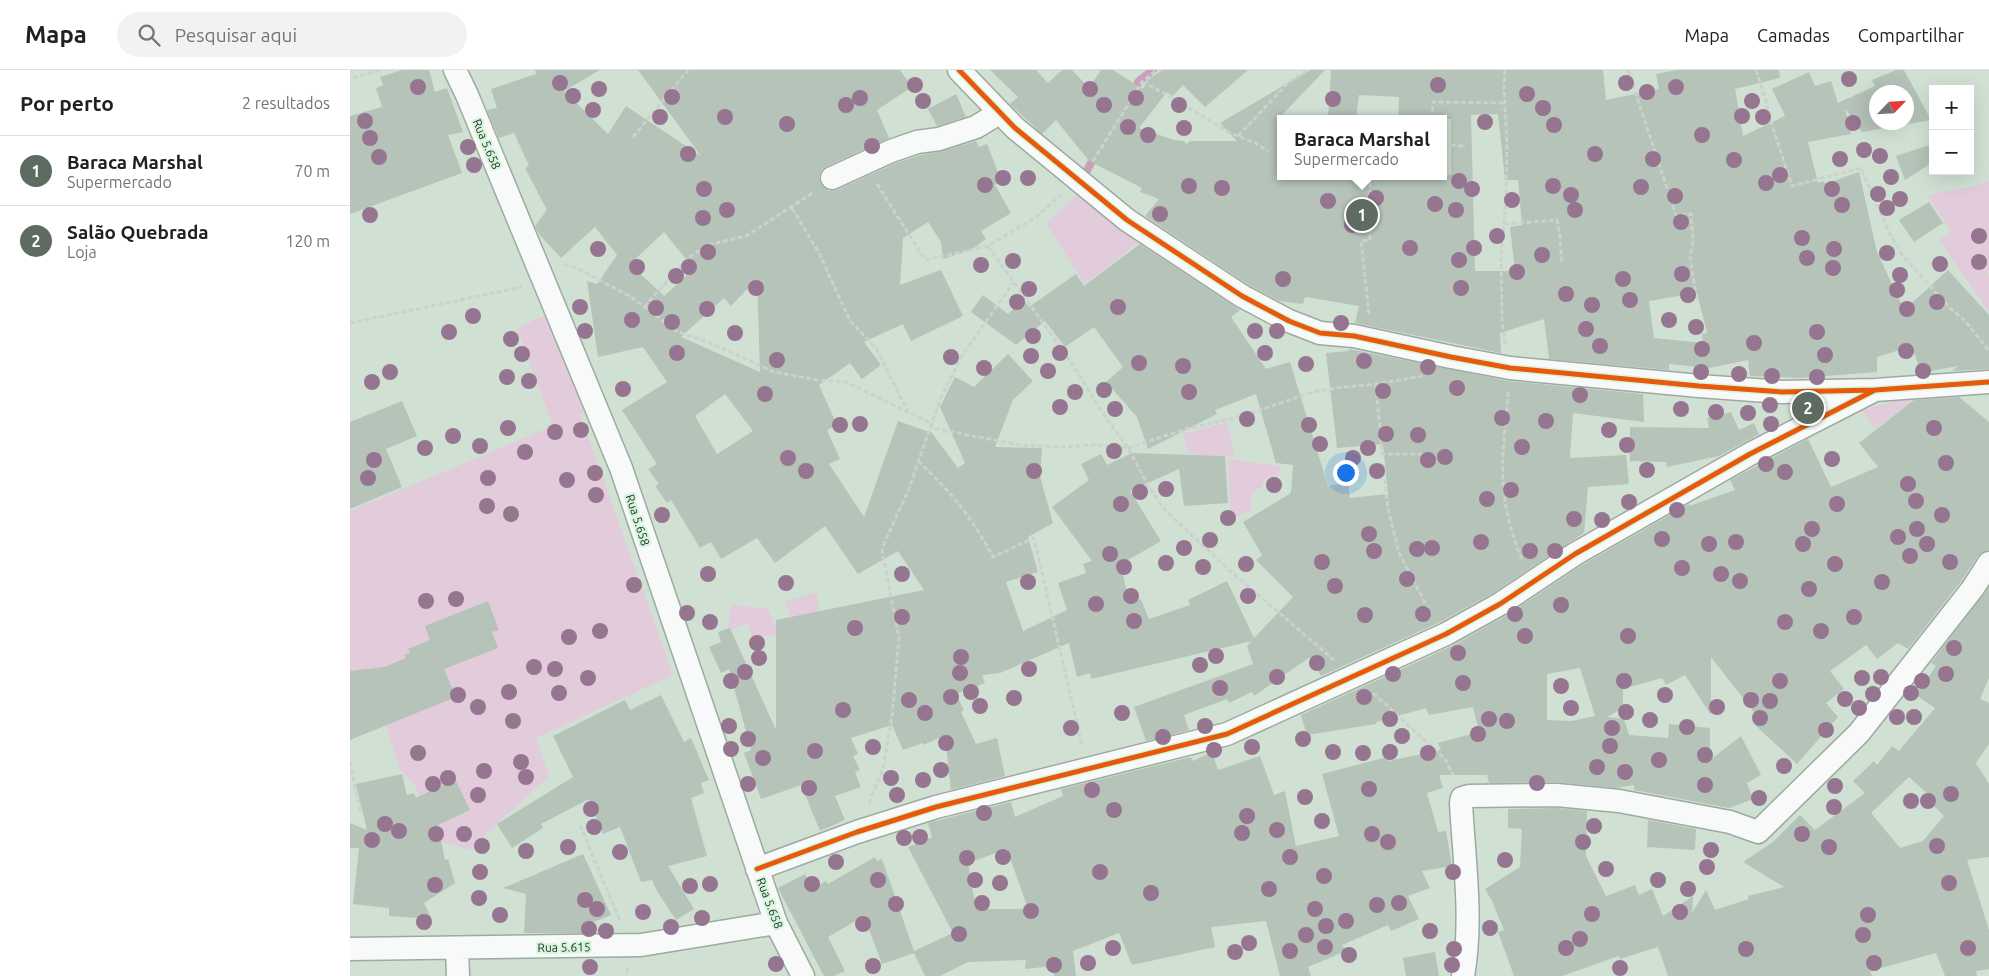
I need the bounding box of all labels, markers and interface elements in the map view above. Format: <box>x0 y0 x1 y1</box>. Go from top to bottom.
search box <box>117 12 467 57</box>
text: Mapa <box>25 21 87 48</box>
icon: search <box>135 21 163 49</box>
text: Pesquisar aqui <box>175 24 297 46</box>
text: Mapa <box>1684 25 1729 45</box>
text: Camadas <box>1757 25 1830 45</box>
text: Compartilhar <box>1858 25 1964 45</box>
north arrow <box>1869 85 1914 130</box>
map controls <box>1929 85 1974 175</box>
button: + <box>1929 85 1974 130</box>
text: Por perto <box>20 91 114 115</box>
text: 2 resultados <box>242 94 330 112</box>
popup <box>1277 115 1447 180</box>
street label: Rua 5.658 <box>471 117 503 171</box>
text: Baraca Marshal <box>1294 128 1430 150</box>
button: − <box>1929 130 1974 175</box>
text: Supermercado <box>1294 150 1399 168</box>
text: Baraca Marshal <box>67 151 203 173</box>
text: 1 <box>31 162 41 180</box>
text: 70 m <box>294 162 330 180</box>
text: Supermercado <box>67 173 172 191</box>
pin: 1 <box>1346 196 1378 234</box>
text: Salão Quebrada <box>67 221 209 243</box>
text: 2 <box>31 232 41 250</box>
text: 120 m <box>285 232 330 250</box>
text: Loja <box>67 243 97 261</box>
pin: 2 <box>1792 389 1824 427</box>
your location <box>1333 460 1359 486</box>
street label: Rua 5.658 <box>624 493 652 548</box>
street label: Rua 5.658 <box>754 876 786 930</box>
street label: Rua 5.615 <box>537 940 591 954</box>

